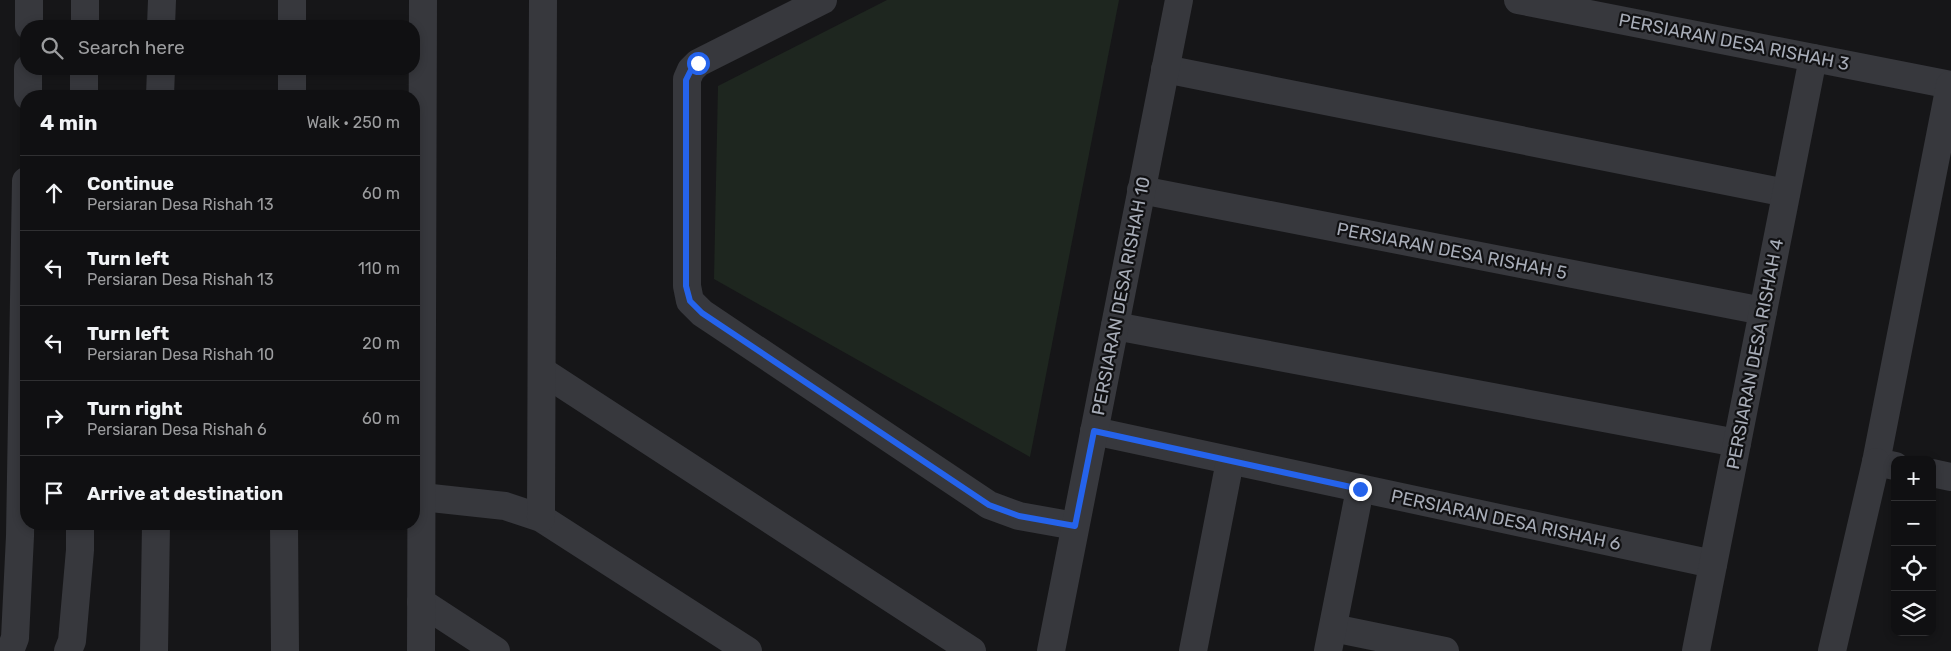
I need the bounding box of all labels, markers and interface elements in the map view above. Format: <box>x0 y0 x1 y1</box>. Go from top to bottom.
street label: PERSIARAN DESA RISHAH 3 <box>1617 9 1851 75</box>
search box <box>20 20 420 75</box>
icon: search <box>38 34 66 62</box>
text: Search here <box>78 36 185 59</box>
route start <box>687 52 710 75</box>
text: 4 min <box>40 110 98 135</box>
text: Walk · 250 m <box>306 113 400 132</box>
text: Continue <box>87 172 174 195</box>
street label: PERSIARAN DESA RISHAH 10 <box>1087 175 1155 417</box>
icon: ahead <box>40 179 68 207</box>
text: 60 m <box>362 184 400 203</box>
text: Persiaran Desa Rishah 13 <box>87 195 274 214</box>
street label: PERSIARAN DESA RISHAH 5 <box>1335 218 1569 284</box>
street label: PERSIARAN DESA RISHAH 4 <box>1722 237 1788 471</box>
text: Turn left <box>87 247 169 270</box>
icon: left <box>40 254 68 282</box>
text: 110 m <box>358 259 400 278</box>
text: Persiaran Desa Rishah 13 <box>87 270 274 289</box>
text: Turn left <box>87 322 169 345</box>
icon: left <box>40 329 68 357</box>
text: 20 m <box>362 334 400 353</box>
text: Persiaran Desa Rishah 10 <box>87 345 274 364</box>
text: Turn right <box>87 397 182 420</box>
icon: right <box>40 404 68 432</box>
text: 60 m <box>362 409 400 428</box>
text: Persiaran Desa Rishah 6 <box>87 420 267 439</box>
map controls <box>1891 456 1936 636</box>
button: + <box>1891 456 1936 501</box>
route end <box>1349 478 1372 501</box>
icon: arrive <box>40 479 68 507</box>
text: Arrive at destination <box>87 482 283 505</box>
street label: PERSIARAN DESA RISHAH 6 <box>1389 485 1623 555</box>
button: − <box>1891 501 1936 546</box>
button: locate <box>1891 546 1936 591</box>
button: layers <box>1891 591 1936 636</box>

